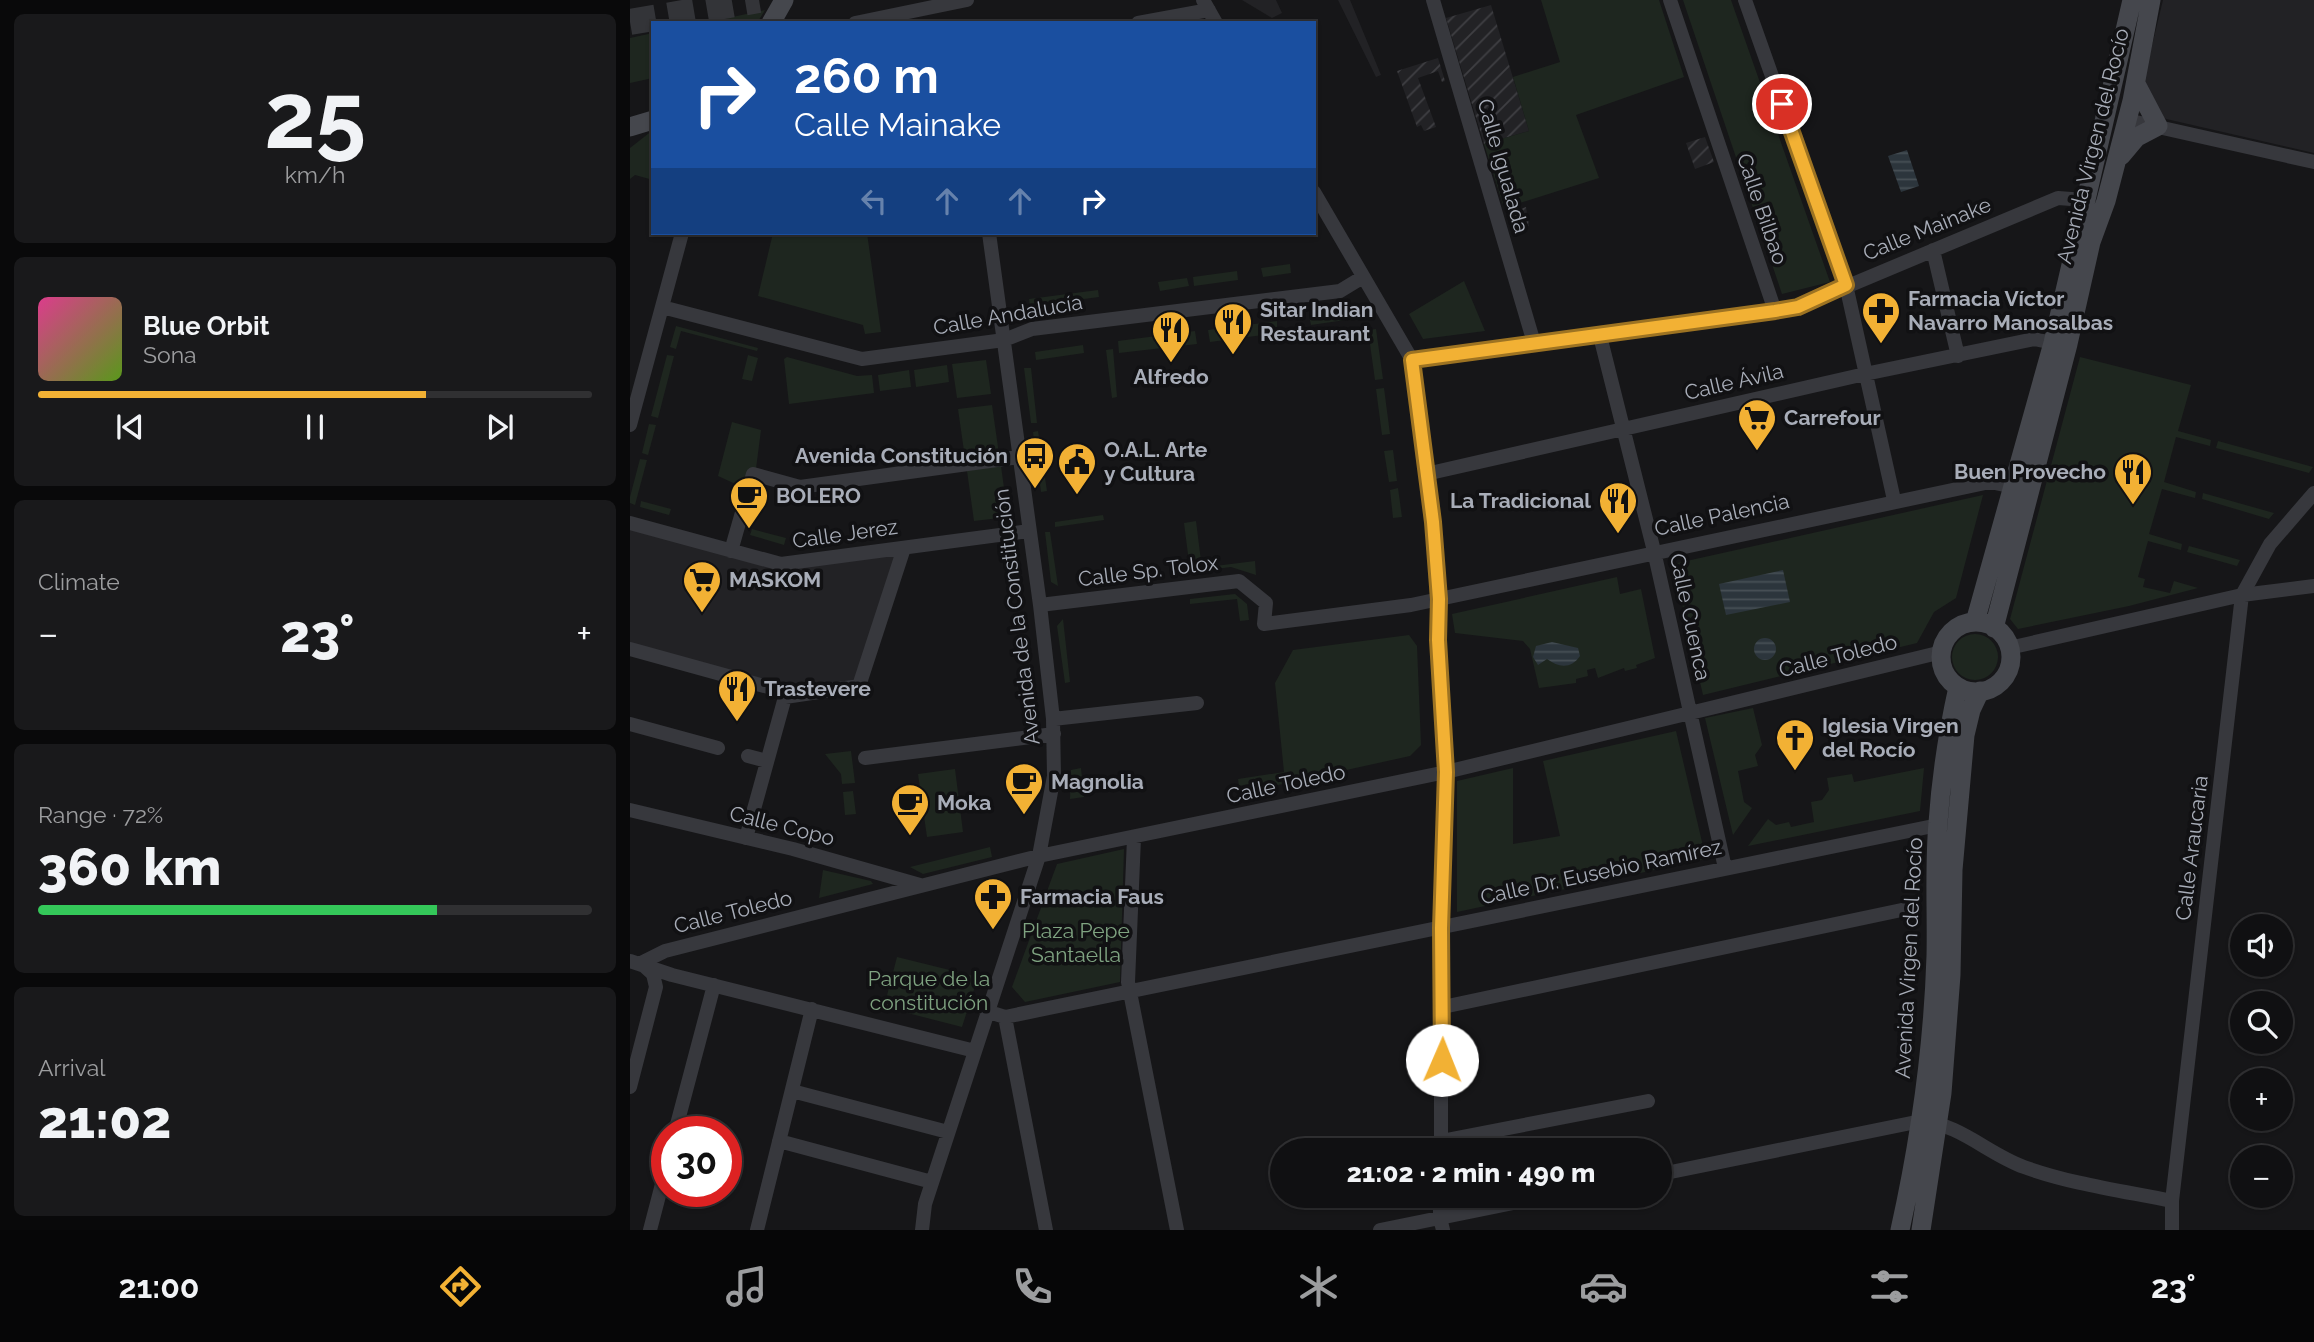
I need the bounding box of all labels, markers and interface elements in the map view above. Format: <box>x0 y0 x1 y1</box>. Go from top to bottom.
street label: Avenida Virgen del Rocío <box>2051 26 2134 266</box>
text: 260 m <box>794 47 939 104</box>
icon: right <box>679 49 770 140</box>
text: 25 <box>264 62 366 169</box>
pin <box>1752 74 1812 134</box>
icon: arrive <box>1763 85 1801 123</box>
street label: Calle Igualada <box>1472 96 1535 236</box>
text: Calle Mainake <box>794 106 1001 143</box>
street label: Calle Bilbao <box>1732 150 1793 268</box>
text: km/h <box>285 161 345 188</box>
icon: left <box>855 182 893 220</box>
icon: ahead <box>928 182 966 220</box>
icon: ahead <box>1001 182 1039 220</box>
icon: right <box>1074 182 1112 220</box>
street label: Calle Mainake <box>1859 191 1994 266</box>
place label: Farmacia Víctor Navarro Manosalbas <box>1908 286 2113 335</box>
street label: Calle Andalucía <box>931 289 1084 340</box>
pharmacy icon: Farmacia Víctor Navarro Manosalbas <box>1860 290 1902 345</box>
place label: Sitar Indian Restaurant <box>1260 297 1373 346</box>
restaurant icon: Sitar Indian Restaurant <box>1212 301 1254 356</box>
restaurant icon: Alfredo <box>1150 309 1192 364</box>
text: Blue Orbit <box>143 311 270 341</box>
text: Sona <box>143 341 197 368</box>
street label: Calle Ávila <box>1682 358 1786 405</box>
place label: Alfredo <box>1133 364 1209 389</box>
supermarket icon: Carrefour <box>1736 397 1778 452</box>
place label: Carrefour <box>1784 405 1881 430</box>
icon: previous <box>111 408 149 446</box>
icon: pause <box>296 408 334 446</box>
icon: next <box>481 408 519 446</box>
bus stop icon: Avenida Constitución <box>1014 435 1056 490</box>
place label: O.A.L. Arte y Cultura <box>1104 437 1208 486</box>
public building icon: O.A.L. Arte y Cultura <box>1056 441 1098 496</box>
place label: Avenida Constitución <box>795 443 1008 468</box>
restaurant icon: Buen Provecho <box>2112 451 2154 506</box>
place label: Buen Provecho <box>1954 459 2106 484</box>
cafe icon: BOLERO <box>728 475 770 530</box>
restaurant icon: La Tradicional <box>1597 480 1639 535</box>
place label: BOLERO <box>776 483 861 508</box>
street label: Avenida de la Constitución <box>988 488 1045 747</box>
place label: La Tradicional <box>1450 488 1591 513</box>
street label: Calle Palencia <box>1652 488 1792 541</box>
street label: Calle Jerez <box>791 514 899 553</box>
street label: Calle Sp. Tolox <box>1077 549 1220 591</box>
street label: Calle Cuenca <box>1665 551 1716 683</box>
supermarket icon: MASKOM <box>681 559 723 614</box>
place label: MASKOM <box>729 567 821 592</box>
text: Climate <box>38 568 120 595</box>
text: 23° <box>280 603 354 664</box>
text: − <box>38 611 58 656</box>
text: + <box>576 611 592 656</box>
street label: Calle Toledo <box>1776 629 1900 682</box>
restaurant icon: Trastevere <box>716 668 758 723</box>
place label: Trastevere <box>764 676 871 701</box>
place label: Iglesia Virgen del Rocío <box>1822 713 1959 762</box>
church icon: Iglesia Virgen del Rocío <box>1774 717 1816 772</box>
street label: Calle Toledo <box>1224 759 1348 808</box>
cafe icon: Magnolia <box>1003 761 1045 816</box>
place label: Magnolia <box>1051 769 1144 794</box>
street label: Calle Araucaria <box>2170 774 2213 922</box>
cafe icon: Moka <box>889 782 931 837</box>
place label: Moka <box>937 790 991 815</box>
street label: Calle Copo <box>727 800 837 851</box>
text: Range · 72% <box>38 801 163 828</box>
street label: Calle Dr. Eusebio Ramírez <box>1478 834 1724 909</box>
text: 360 km <box>38 836 221 897</box>
street label: Avenida Virgen del Rocío <box>1890 837 1927 1079</box>
pharmacy icon: Farmacia Faus <box>972 876 1014 931</box>
place label: Farmacia Faus <box>1020 884 1164 909</box>
street label: Calle Toledo <box>671 885 795 938</box>
map controls <box>2230 914 2293 1208</box>
button: sound <box>2230 914 2293 977</box>
park label: Plaza Pepe Santaella <box>1022 918 1130 967</box>
park label: Parque de la constitución <box>868 966 990 1015</box>
button: search <box>2230 991 2293 1054</box>
position arrow <box>1405 1023 1479 1097</box>
text: Arrival <box>38 1054 105 1081</box>
button: + <box>2230 1068 2293 1131</box>
text: 21:02 <box>38 1089 171 1150</box>
speed limit sign: 30 <box>651 1116 742 1207</box>
button: − <box>2230 1145 2293 1208</box>
text: 21:02 · 2 min · 490 m <box>1347 1158 1595 1188</box>
icon: directions <box>436 1262 485 1311</box>
icon: music <box>722 1262 771 1311</box>
icon: phone <box>1008 1262 1057 1311</box>
icon: climate <box>1294 1262 1343 1311</box>
icon: car <box>1579 1262 1628 1311</box>
icon: filters <box>1865 1262 1914 1311</box>
text: 21:00 <box>118 1268 199 1305</box>
text: 23° <box>2151 1268 2196 1305</box>

